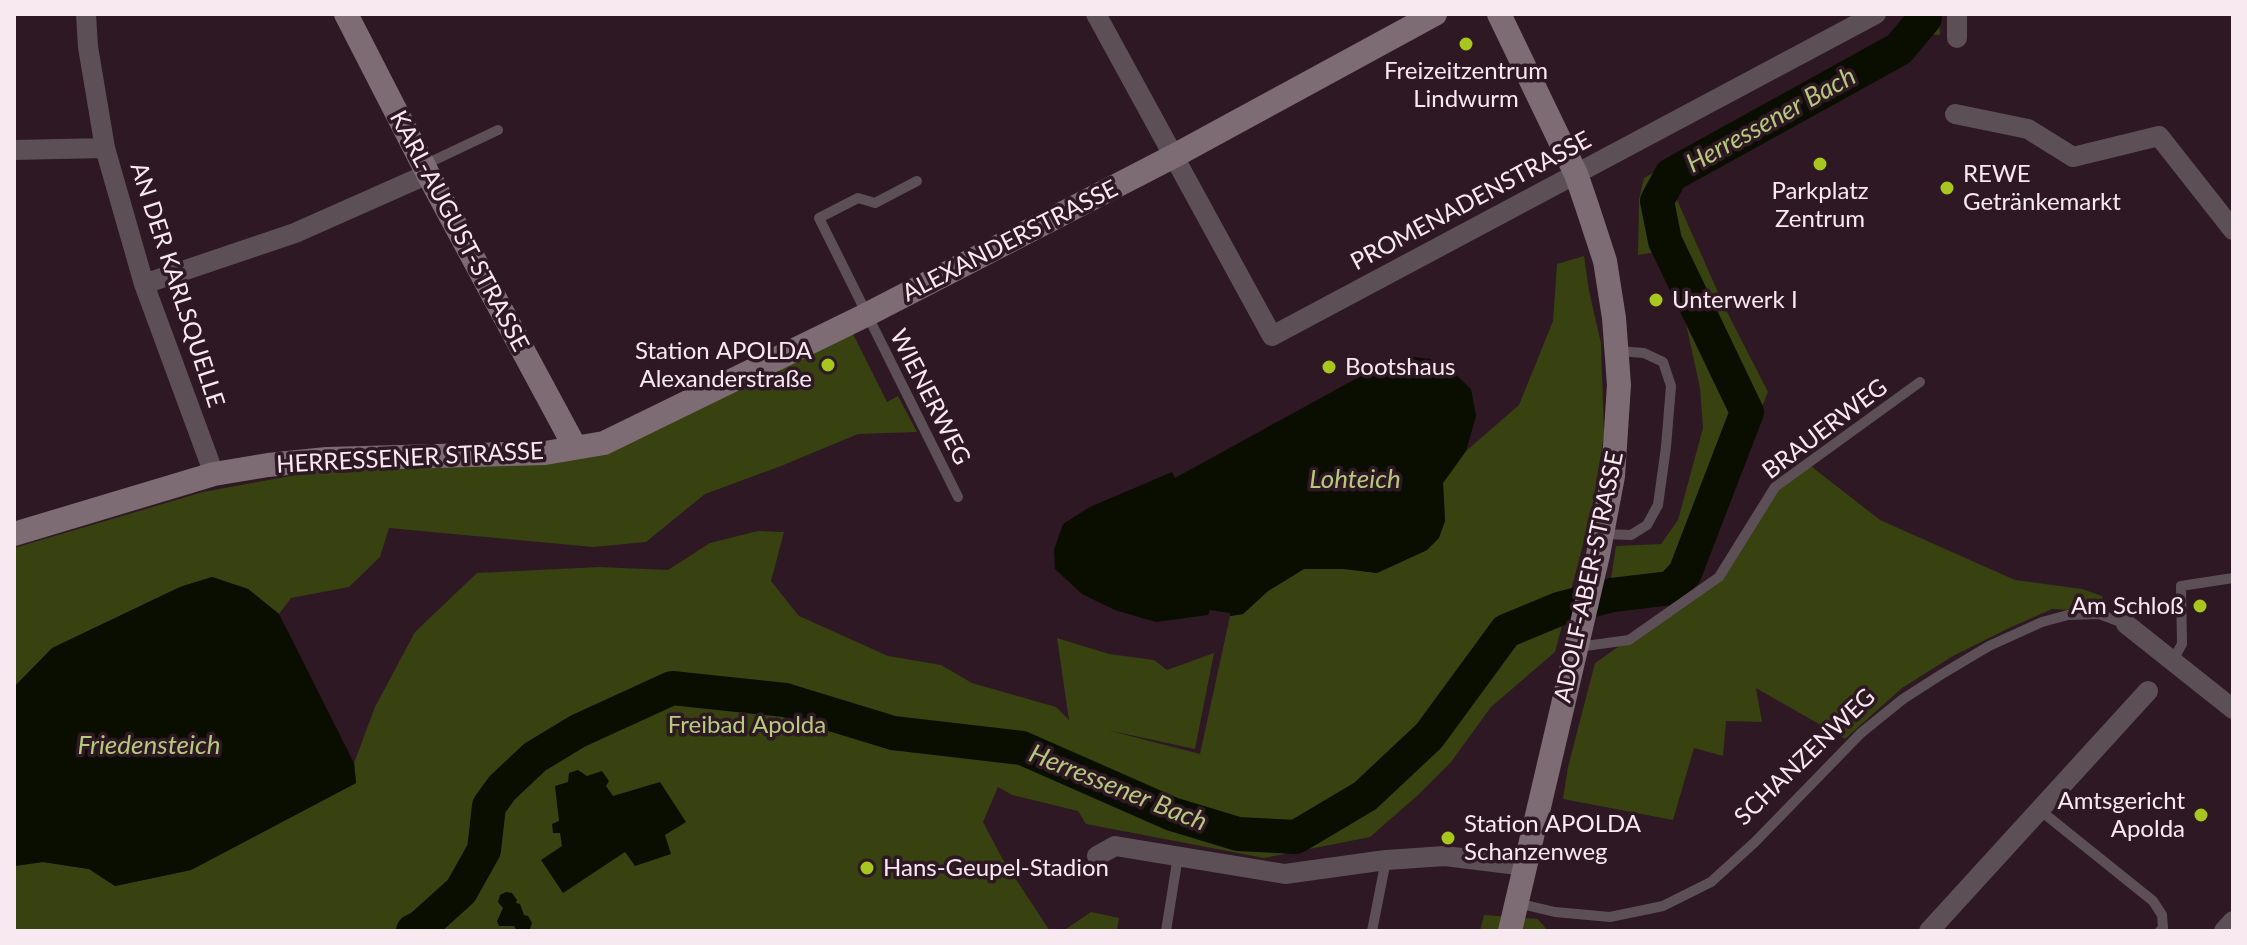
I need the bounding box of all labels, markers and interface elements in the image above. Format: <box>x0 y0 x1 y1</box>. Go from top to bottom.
marker: Freizeitzentrum Lindwurm <box>1457 35 1475 53</box>
place label: Freizeitzentrum Lindwurm <box>1384 57 1548 113</box>
water label: Herressener Bach <box>1681 61 1861 179</box>
street label: KARL-AUGUST-STRASSE <box>383 106 535 356</box>
street label: PROMENADENSTRASSE <box>1346 125 1596 277</box>
marker: Parkplatz Zentrum <box>1811 155 1829 173</box>
street label: AN DER KARLSQUELLE <box>124 159 230 411</box>
place label: REWE Getränkemarkt <box>1963 160 2121 216</box>
street label: ALEXANDERSTRASSE <box>897 174 1123 308</box>
place label: Parkplatz Zentrum <box>1771 177 1869 233</box>
marker: REWE Getränkemarkt <box>1938 179 1956 197</box>
place label: Unterwerk I <box>1672 286 1798 314</box>
marker: Unterwerk I <box>1647 291 1665 309</box>
street label: WIENERWEG <box>884 324 976 470</box>
place label: Station APOLDA Alexanderstraße <box>635 337 812 393</box>
place label: Bootshaus <box>1345 353 1455 381</box>
marker: Station APOLDA Alexanderstraße <box>819 356 837 374</box>
marker: Bootshaus <box>1320 358 1338 376</box>
street label: BRAUERWEG <box>1757 373 1893 485</box>
street label: HERRESSENER STRASSE <box>276 437 544 479</box>
street label: ADOLF-ABER-STRASSE <box>1548 449 1630 705</box>
water label: Lohteich <box>1309 464 1401 496</box>
place label: Am Schloß <box>2071 592 2184 620</box>
marker: Am Schloß <box>2191 597 2209 615</box>
street label: SCHANZENWEG <box>1729 683 1881 831</box>
park label: Freibad Apolda <box>668 711 826 739</box>
water label: Friedensteich <box>77 730 221 762</box>
water label: Herressener Bach <box>1025 738 1211 838</box>
place label: Amtsgericht Apolda <box>2058 787 2185 843</box>
marker: Amtsgericht Apolda <box>2192 806 2210 824</box>
place label: Station APOLDA Schanzenweg <box>1464 810 1641 866</box>
marker: Station APOLDA Schanzenweg <box>1439 829 1457 847</box>
place label: Hans-Geupel-Stadion <box>883 854 1109 882</box>
marker: Hans-Geupel-Stadion <box>858 859 876 877</box>

